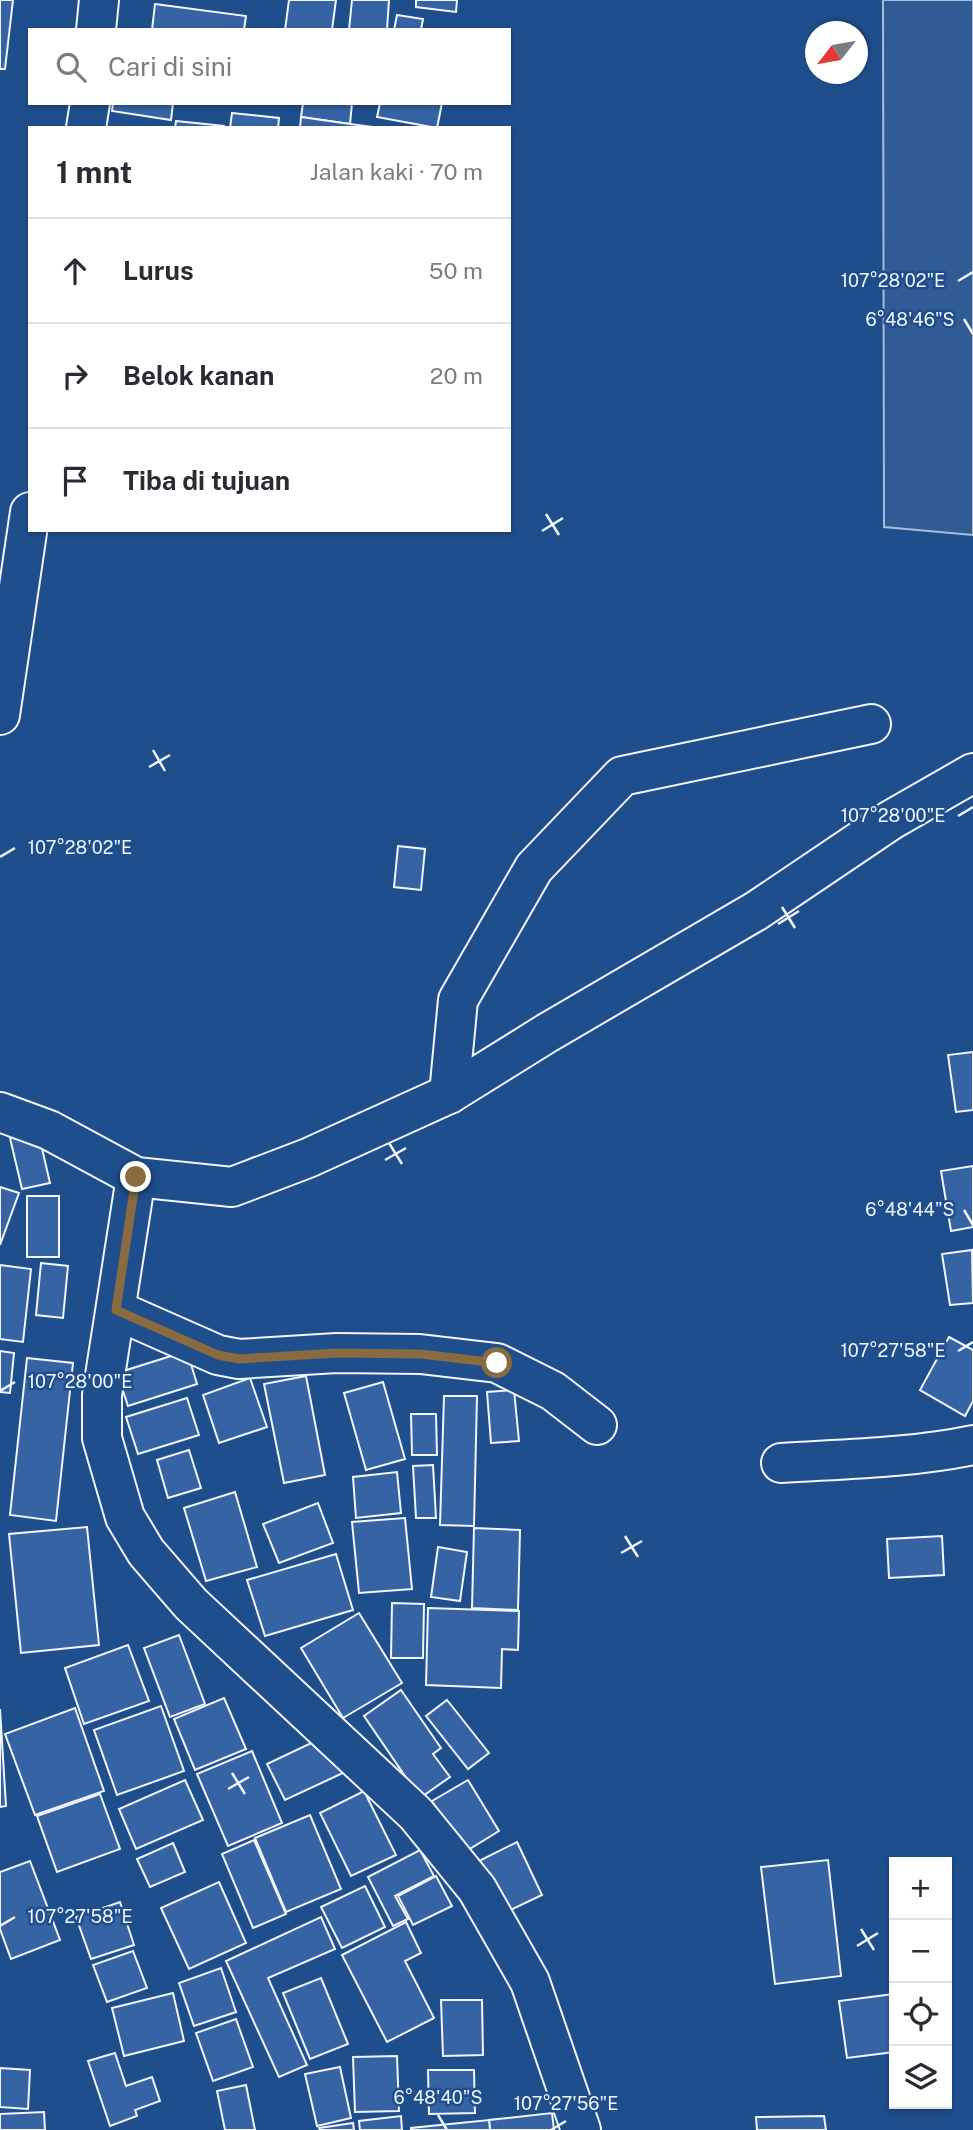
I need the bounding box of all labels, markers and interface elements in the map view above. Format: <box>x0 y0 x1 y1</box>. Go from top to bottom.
north arrow <box>805 21 868 84</box>
search box <box>28 28 511 105</box>
icon: search <box>52 48 90 86</box>
text: Cari di sini <box>108 51 232 82</box>
text: 1 mnt <box>56 154 132 190</box>
text: Jalan kaki · 70 m <box>310 158 483 185</box>
icon: ahead <box>56 252 94 290</box>
text: Lurus <box>123 255 194 286</box>
text: 50 m <box>429 257 483 284</box>
text: 107°28'02"E <box>841 270 945 291</box>
text: 6°48'46"S <box>865 309 955 330</box>
icon: right <box>56 357 94 395</box>
text: Belok kanan <box>123 360 274 391</box>
text: 20 m <box>430 362 483 389</box>
icon: arrive <box>56 462 94 500</box>
text: Tiba di tujuan <box>123 465 290 496</box>
text: 107°28'00"E <box>841 805 945 826</box>
text: 107°28'02"E <box>28 837 132 858</box>
route end <box>120 1161 151 1192</box>
text: 6°48'44"S <box>865 1199 955 1220</box>
text: 107°27'58"E <box>840 1340 946 1361</box>
route start <box>481 1347 512 1378</box>
text: 107°28'00"E <box>28 1371 132 1392</box>
map controls <box>889 1857 952 2109</box>
button: + <box>889 1857 952 1920</box>
text: 107°27'58"E <box>27 1906 133 1927</box>
button: − <box>889 1920 952 1983</box>
button: locate <box>889 1983 952 2046</box>
button: layers <box>889 2046 952 2109</box>
text: 6°48'40"S <box>393 2087 483 2108</box>
text: 107°27'56"E <box>514 2093 618 2114</box>

